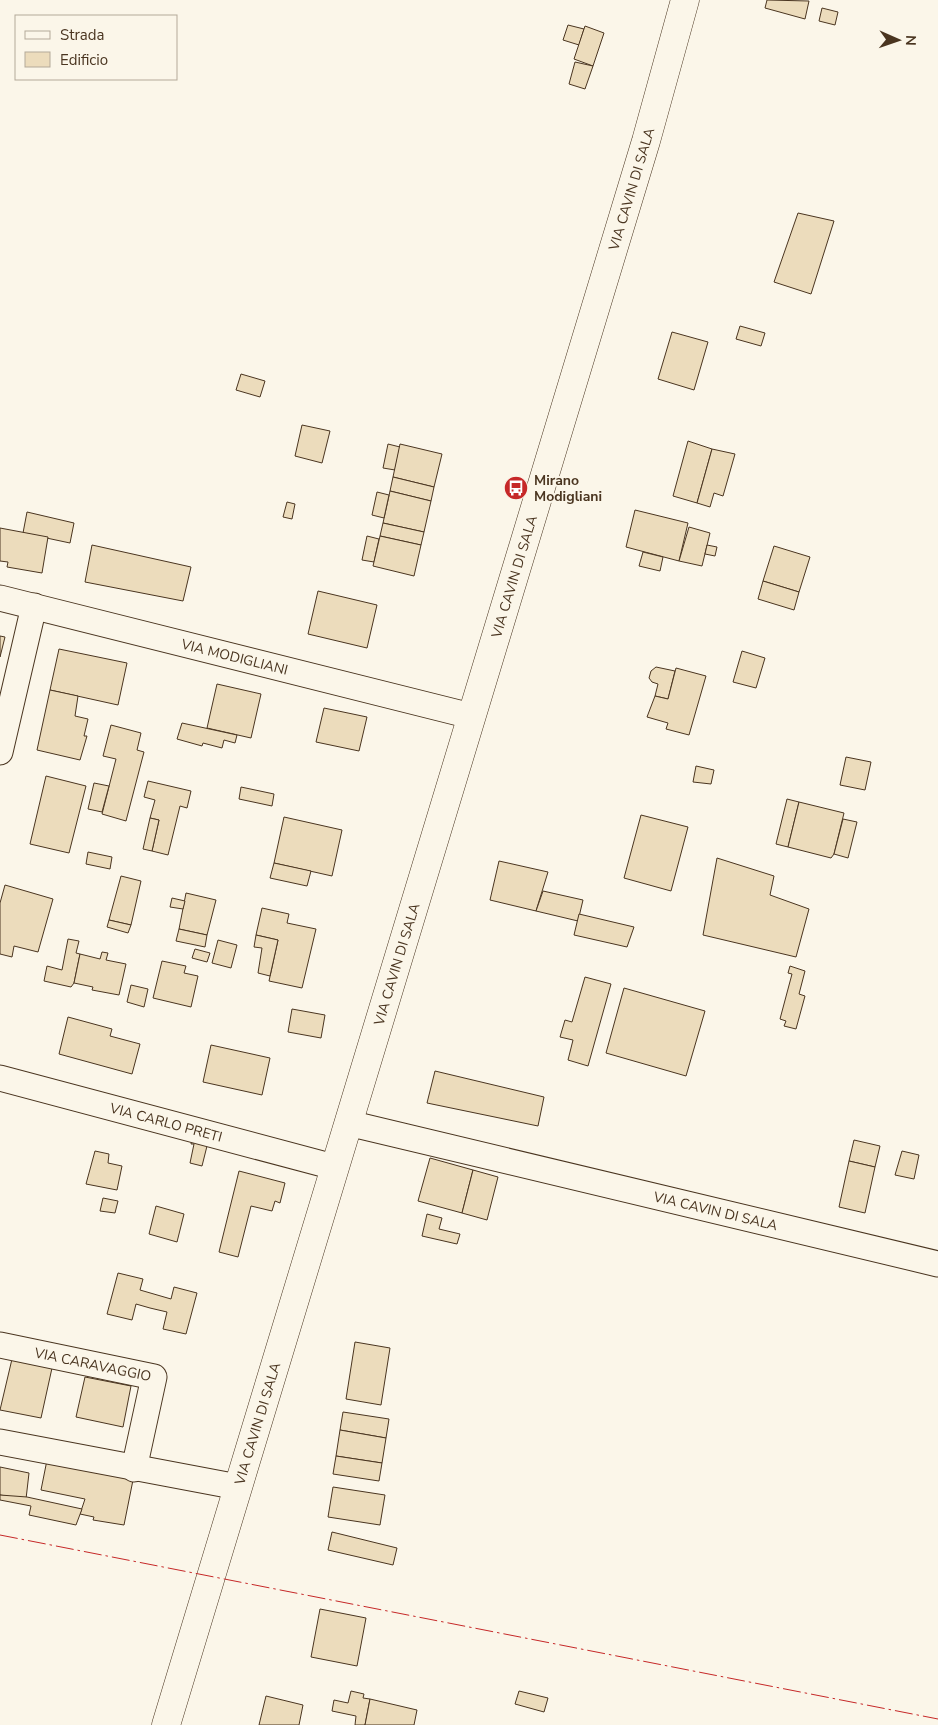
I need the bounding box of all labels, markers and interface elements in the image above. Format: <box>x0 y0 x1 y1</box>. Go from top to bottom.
legend <box>15 15 178 80</box>
north arrow <box>873 15 923 65</box>
text: Strada <box>60 25 104 45</box>
text: N <box>901 35 920 46</box>
text: Edificio <box>60 50 108 70</box>
street label: VIA CAVIN DI SALA <box>604 126 659 254</box>
place label: Mirano Modigliani <box>534 471 602 506</box>
bus stop icon: Mirano Modigliani <box>503 475 529 501</box>
street label: VIA CAVIN DI SALA <box>487 513 542 641</box>
street label: VIA MODIGLIANI <box>178 635 290 680</box>
street label: VIA CAVIN DI SALA <box>369 901 425 1029</box>
street label: VIA CARLO PRETI <box>107 1098 224 1147</box>
street label: VIA CAVIN DI SALA <box>651 1187 779 1235</box>
street label: VIA CARAVAGGIO <box>32 1343 153 1386</box>
street label: VIA CAVIN DI SALA <box>230 1360 285 1488</box>

